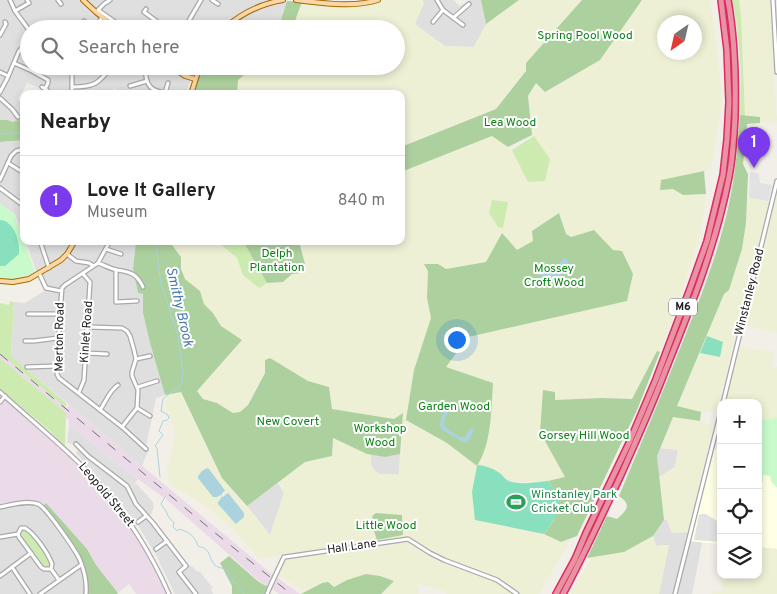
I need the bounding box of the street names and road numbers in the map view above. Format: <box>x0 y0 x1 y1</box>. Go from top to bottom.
street label: Winstanley Road <box>731 247 769 337</box>
road number: M6 <box>669 298 697 316</box>
street label: Kinlet Road <box>77 300 97 364</box>
street label: Merton Road <box>51 302 69 372</box>
street label: Leopold Street <box>74 459 138 531</box>
street label: Hall Lane <box>326 536 378 558</box>

